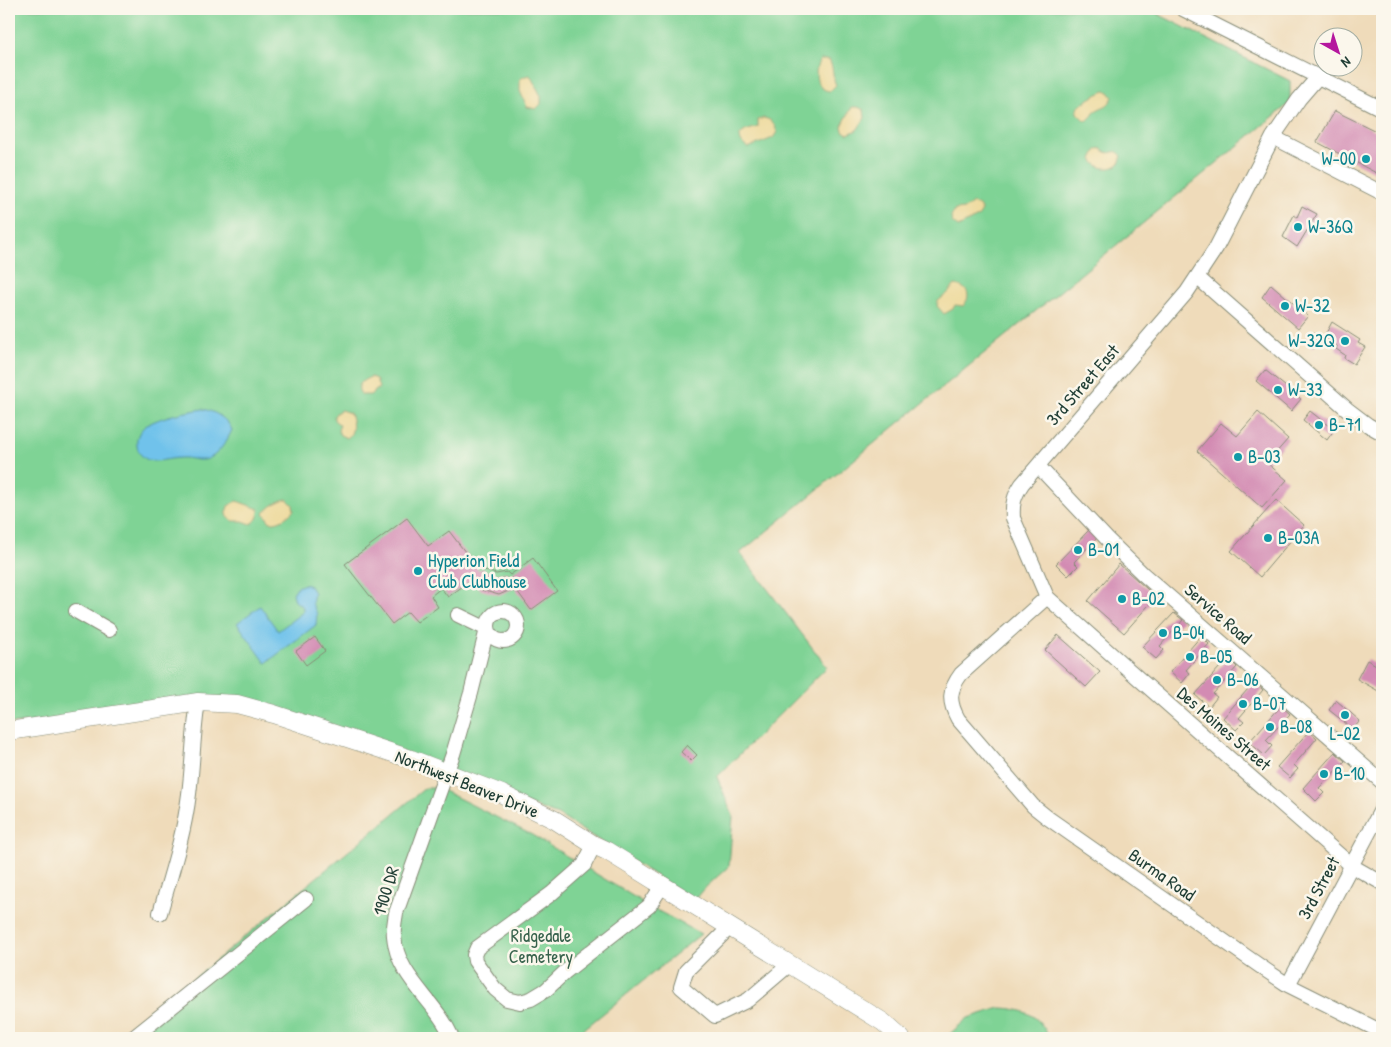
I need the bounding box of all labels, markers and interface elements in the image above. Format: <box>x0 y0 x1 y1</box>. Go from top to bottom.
north arrow <box>1314 28 1364 78</box>
text: N <box>1337 53 1355 73</box>
place label: W-00 <box>1322 146 1356 171</box>
marker: W-00 <box>1360 153 1372 165</box>
place label: W-36Q <box>1308 214 1353 239</box>
marker: W-36Q <box>1292 221 1304 233</box>
place label: W-32 <box>1295 293 1330 318</box>
marker: W-32 <box>1279 300 1291 312</box>
place label: W-32Q <box>1288 328 1335 353</box>
marker: W-32Q <box>1339 335 1351 347</box>
street label: 3rd Street East <box>1040 338 1125 431</box>
place label: W-33 <box>1288 377 1323 402</box>
marker: W-33 <box>1272 384 1284 396</box>
place label: B-71 <box>1329 412 1361 437</box>
marker: B-71 <box>1313 419 1325 431</box>
place label: B-03 <box>1248 444 1281 469</box>
marker: B-03 <box>1232 451 1244 463</box>
place label: B-03A <box>1278 525 1320 550</box>
marker: B-03A <box>1262 532 1274 544</box>
place label: B-01 <box>1088 537 1119 562</box>
marker: B-01 <box>1072 544 1084 556</box>
place label: Hyperion Field Club Clubhouse <box>428 548 527 594</box>
marker: Hyperion Field Club Clubhouse <box>412 565 424 577</box>
street label: Service Road <box>1179 577 1257 650</box>
place label: B-02 <box>1132 586 1165 611</box>
marker: B-02 <box>1116 593 1128 605</box>
place label: B-04 <box>1173 620 1204 645</box>
marker: B-04 <box>1157 627 1169 639</box>
place label: B-05 <box>1200 644 1232 669</box>
marker: B-05 <box>1184 651 1196 663</box>
place label: B-06 <box>1227 667 1259 692</box>
marker: B-06 <box>1211 674 1223 686</box>
street label: Des Moines Street <box>1172 681 1277 777</box>
place label: B-07 <box>1253 691 1286 716</box>
marker: B-07 <box>1237 698 1249 710</box>
marker: L-02 <box>1339 709 1351 721</box>
place label: B-08 <box>1280 714 1312 739</box>
marker: B-08 <box>1264 721 1276 733</box>
place label: L-02 <box>1330 721 1361 746</box>
street label: Northwest Beaver Drive <box>392 743 543 824</box>
place label: B-10 <box>1334 761 1365 786</box>
marker: B-10 <box>1318 768 1330 780</box>
street label: Burma Road <box>1124 842 1201 907</box>
street label: 3rd Street <box>1292 851 1346 924</box>
street label: 1900 DR <box>366 863 405 918</box>
park label: Ridgedale Cemetery <box>509 923 574 969</box>

